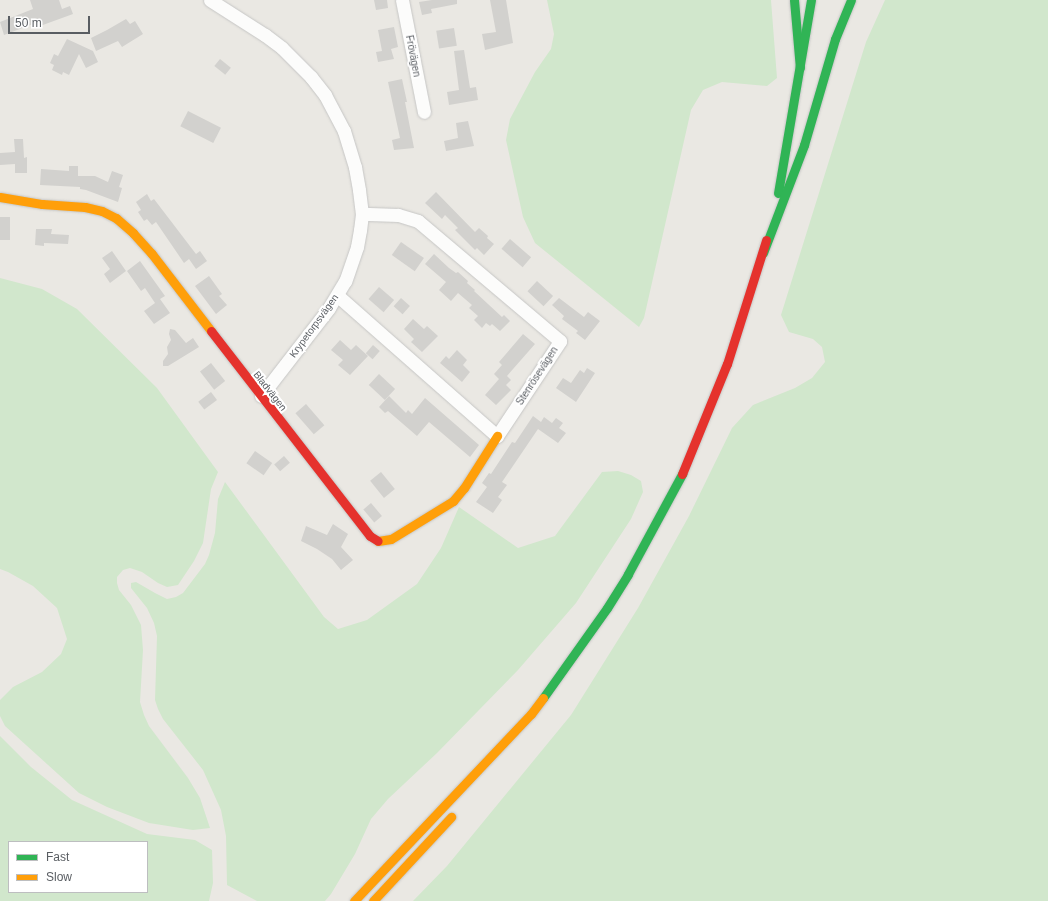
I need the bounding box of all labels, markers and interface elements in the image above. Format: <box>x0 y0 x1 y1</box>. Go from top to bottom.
scale bar <box>10 8 92 34</box>
text: 50 m <box>15 16 42 30</box>
street label: Frövägen <box>403 34 423 78</box>
street label: Krypetorpsvägen <box>287 292 341 360</box>
street label: Stenrösevägen <box>514 345 560 407</box>
street label: Bladvägen <box>251 369 289 413</box>
legend <box>8 841 148 893</box>
text: Fast <box>46 850 69 864</box>
text: Slow <box>46 870 72 884</box>

